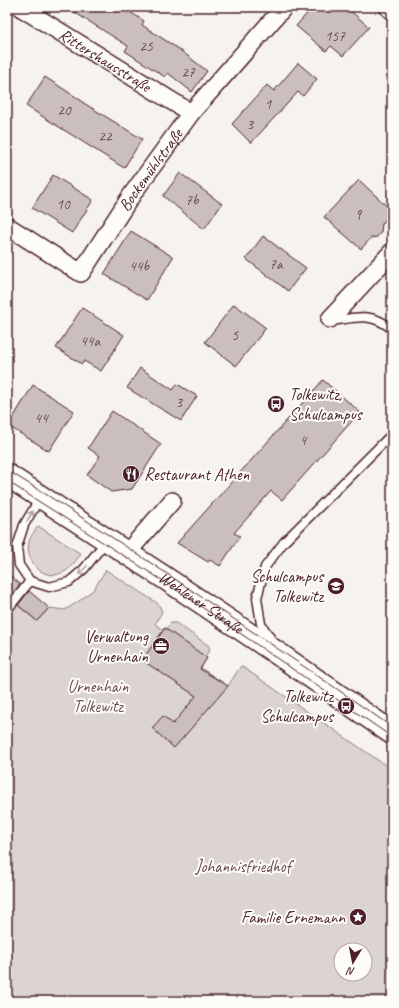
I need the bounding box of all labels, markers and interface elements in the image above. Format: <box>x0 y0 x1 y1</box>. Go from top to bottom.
street label: Rittershausstraße <box>55 24 156 97</box>
house number: 157 <box>325 27 346 46</box>
house number: 25 <box>139 37 154 56</box>
house number: 27 <box>181 63 196 82</box>
house number: 1 <box>265 95 273 114</box>
house number: 20 <box>57 101 72 120</box>
house number: 3 <box>247 115 255 134</box>
street label: Bockemühlstraße <box>114 123 188 215</box>
house number: 22 <box>98 127 113 146</box>
house number: 7b <box>185 191 200 210</box>
house number: 10 <box>56 195 71 214</box>
house number: 9 <box>355 205 363 224</box>
house number: 7a <box>269 255 284 274</box>
house number: 44b <box>129 257 150 276</box>
house number: 5 <box>232 326 240 345</box>
house number: 44a <box>80 332 101 351</box>
place label: Tolkewitz, Schulcampus <box>289 384 364 425</box>
house number: 3 <box>176 393 184 412</box>
bus stop icon: Tolkewitz, Schulcampus <box>266 394 286 414</box>
house number: 44 <box>34 409 49 428</box>
house number: 4 <box>300 431 308 450</box>
restaurant icon: Restaurant Athen <box>121 464 141 484</box>
place label: Restaurant Athen <box>144 464 250 485</box>
one-way arrow <box>26 510 34 522</box>
one-way arrow <box>78 565 87 575</box>
place label: Schulcampus Tolkewitz <box>250 566 325 607</box>
street label: Wehlener Straße <box>154 567 248 639</box>
school or university icon: Schulcampus Tolkewitz <box>326 576 346 596</box>
place label: Verwaltung Urnenhain <box>84 626 149 667</box>
office icon: Verwaltung Urnenhain <box>151 636 171 656</box>
park label: Urnenhain Tolkewitz <box>68 676 129 717</box>
place label: Tolkewitz Schulcampus <box>260 686 335 727</box>
bus stop icon: Tolkewitz Schulcampus <box>336 696 356 716</box>
park label: Johannisfriedhof <box>194 856 295 877</box>
place label: Familie Ernemann <box>241 907 346 928</box>
place icon: Familie Ernemann <box>348 907 368 927</box>
north arrow <box>333 942 373 982</box>
text: N <box>345 964 356 979</box>

